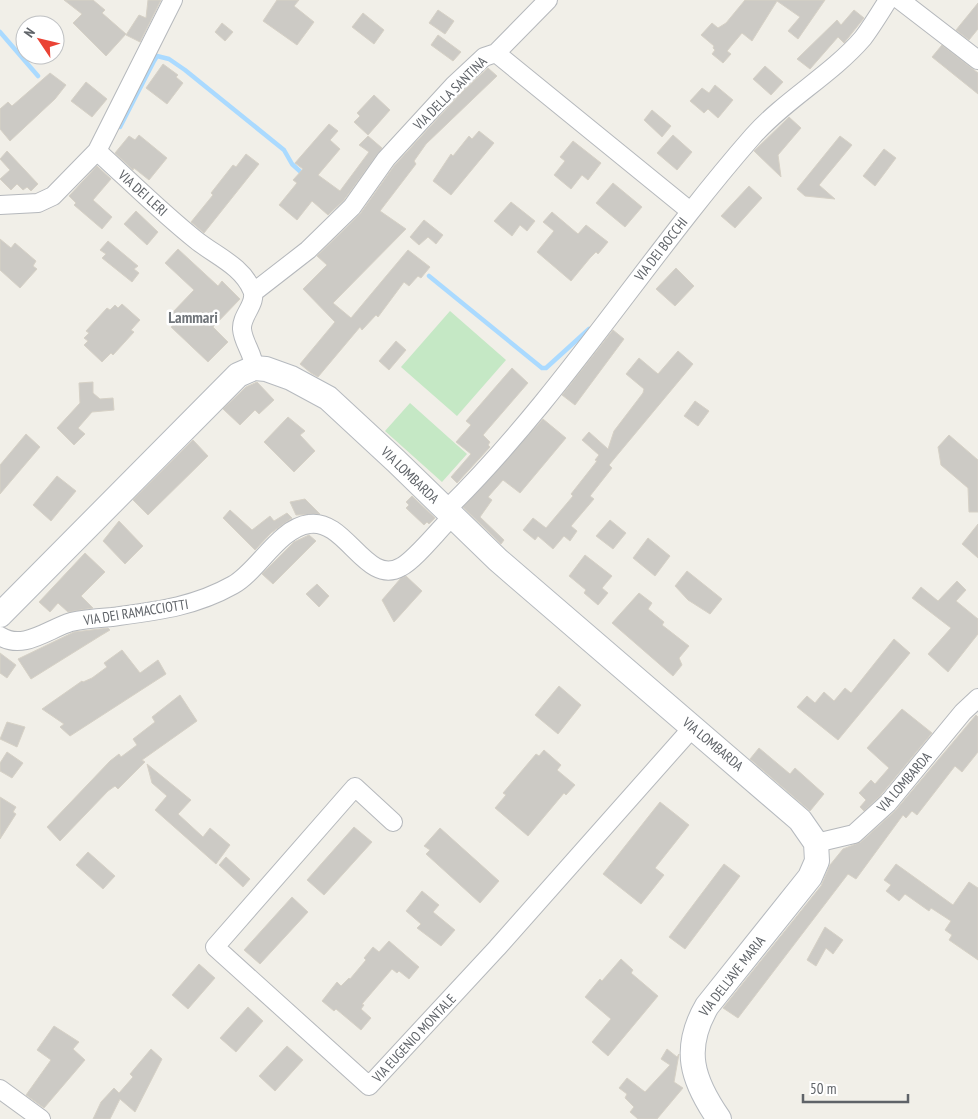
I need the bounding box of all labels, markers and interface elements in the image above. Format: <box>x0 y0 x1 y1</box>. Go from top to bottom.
north arrow <box>15 15 65 65</box>
text: N <box>20 24 39 41</box>
street label: VIA DELLA SANTINA <box>409 52 491 134</box>
street label: VIA DEI LERI <box>114 165 171 220</box>
street label: VIA DEI BOCCHI <box>630 214 691 285</box>
district label: Lammari <box>168 307 218 327</box>
street label: VIA LOMBARDA <box>376 442 443 507</box>
street label: VIA DEI RAMACCIOTTI <box>81 595 190 629</box>
street label: VIA LOMBARDA <box>678 713 747 775</box>
street label: VIA LOMBARDA <box>872 748 935 817</box>
street label: VIA DELL'AVE MARIA <box>694 932 769 1021</box>
street label: VIA EUGENIO MONTALE <box>368 990 460 1087</box>
scale bar <box>803 1072 908 1104</box>
text: 50 m <box>810 1079 836 1098</box>

